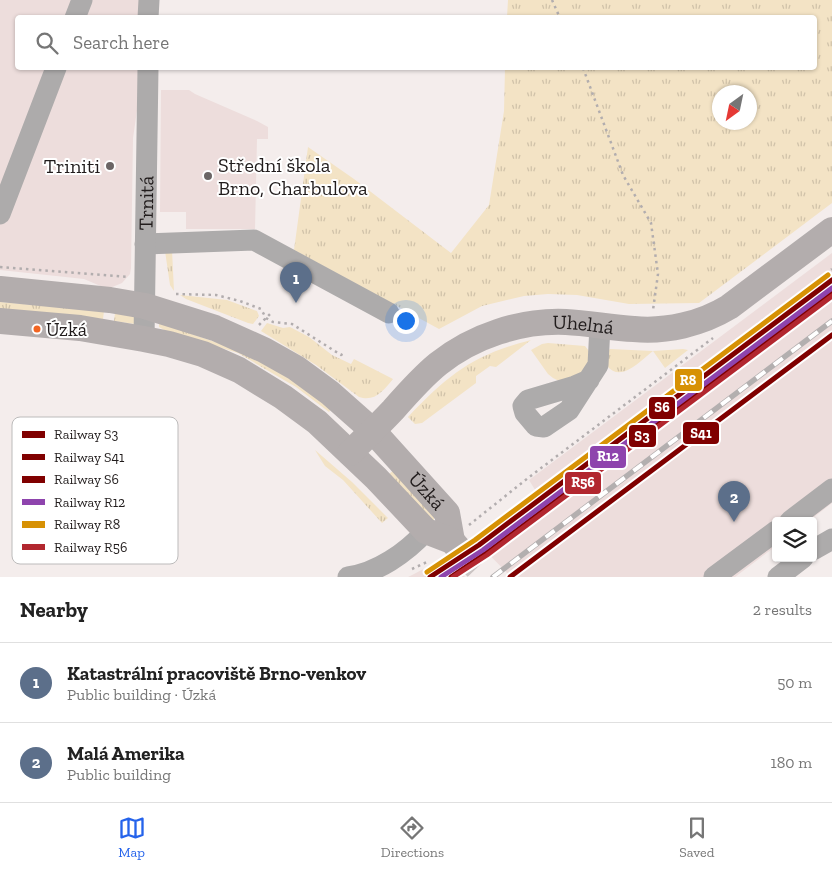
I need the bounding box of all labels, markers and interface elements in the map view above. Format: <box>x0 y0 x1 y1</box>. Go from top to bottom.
search box <box>15 15 817 70</box>
icon: search <box>33 29 61 57</box>
text: Search here <box>73 31 169 54</box>
north arrow <box>712 85 757 130</box>
place label: Střední škola Brno, Charbulova <box>218 153 368 200</box>
place label: Triniti <box>44 154 100 178</box>
marker: Triniti <box>104 160 116 172</box>
marker: Střední škola Brno, Charbulova <box>202 170 214 182</box>
street label: Trnitá <box>134 175 158 231</box>
pin: 1 <box>280 262 312 303</box>
your location <box>393 308 419 334</box>
street label: Uhelná <box>552 310 616 339</box>
place label: Úzká <box>46 318 87 341</box>
marker: Úzká <box>32 324 42 334</box>
line badge: R8 <box>674 368 703 392</box>
text: R8 <box>680 372 697 389</box>
line badge: S6 <box>648 396 676 420</box>
text: S6 <box>654 399 670 416</box>
legend <box>12 417 178 564</box>
line badge: S41 <box>682 421 720 445</box>
line badge: S3 <box>628 424 657 448</box>
text: S41 <box>690 425 712 442</box>
text: Railway S3 <box>54 426 119 443</box>
text: S3 <box>634 428 650 445</box>
line badge: R12 <box>589 445 627 469</box>
text: R12 <box>597 448 620 465</box>
text: Railway S41 <box>54 449 125 466</box>
street label: Úzká <box>404 467 451 515</box>
text: Railway S6 <box>54 471 119 488</box>
line badge: R56 <box>564 471 602 495</box>
text: R56 <box>571 474 595 491</box>
pin: 2 <box>718 481 750 522</box>
text: Railway R12 <box>54 494 125 511</box>
text: Railway R8 <box>54 516 120 533</box>
map controls <box>772 517 817 562</box>
button: layers <box>772 517 817 562</box>
text: Railway R56 <box>54 539 127 556</box>
text: Nearby <box>20 597 88 622</box>
text: 2 results <box>753 600 812 619</box>
text: Katastrální pracoviště Brno-venkov <box>67 662 366 685</box>
text: 1 <box>33 673 39 692</box>
text: 50 m <box>777 673 812 692</box>
text: Public building · Úzká <box>67 685 216 704</box>
text: Malá Amerika <box>67 742 185 765</box>
text: 2 <box>32 753 40 772</box>
text: 180 m <box>771 753 812 772</box>
text: Public building <box>67 765 171 784</box>
tab: Map <box>118 814 146 861</box>
tab: Directions <box>381 814 444 861</box>
tab: Saved <box>679 814 714 861</box>

